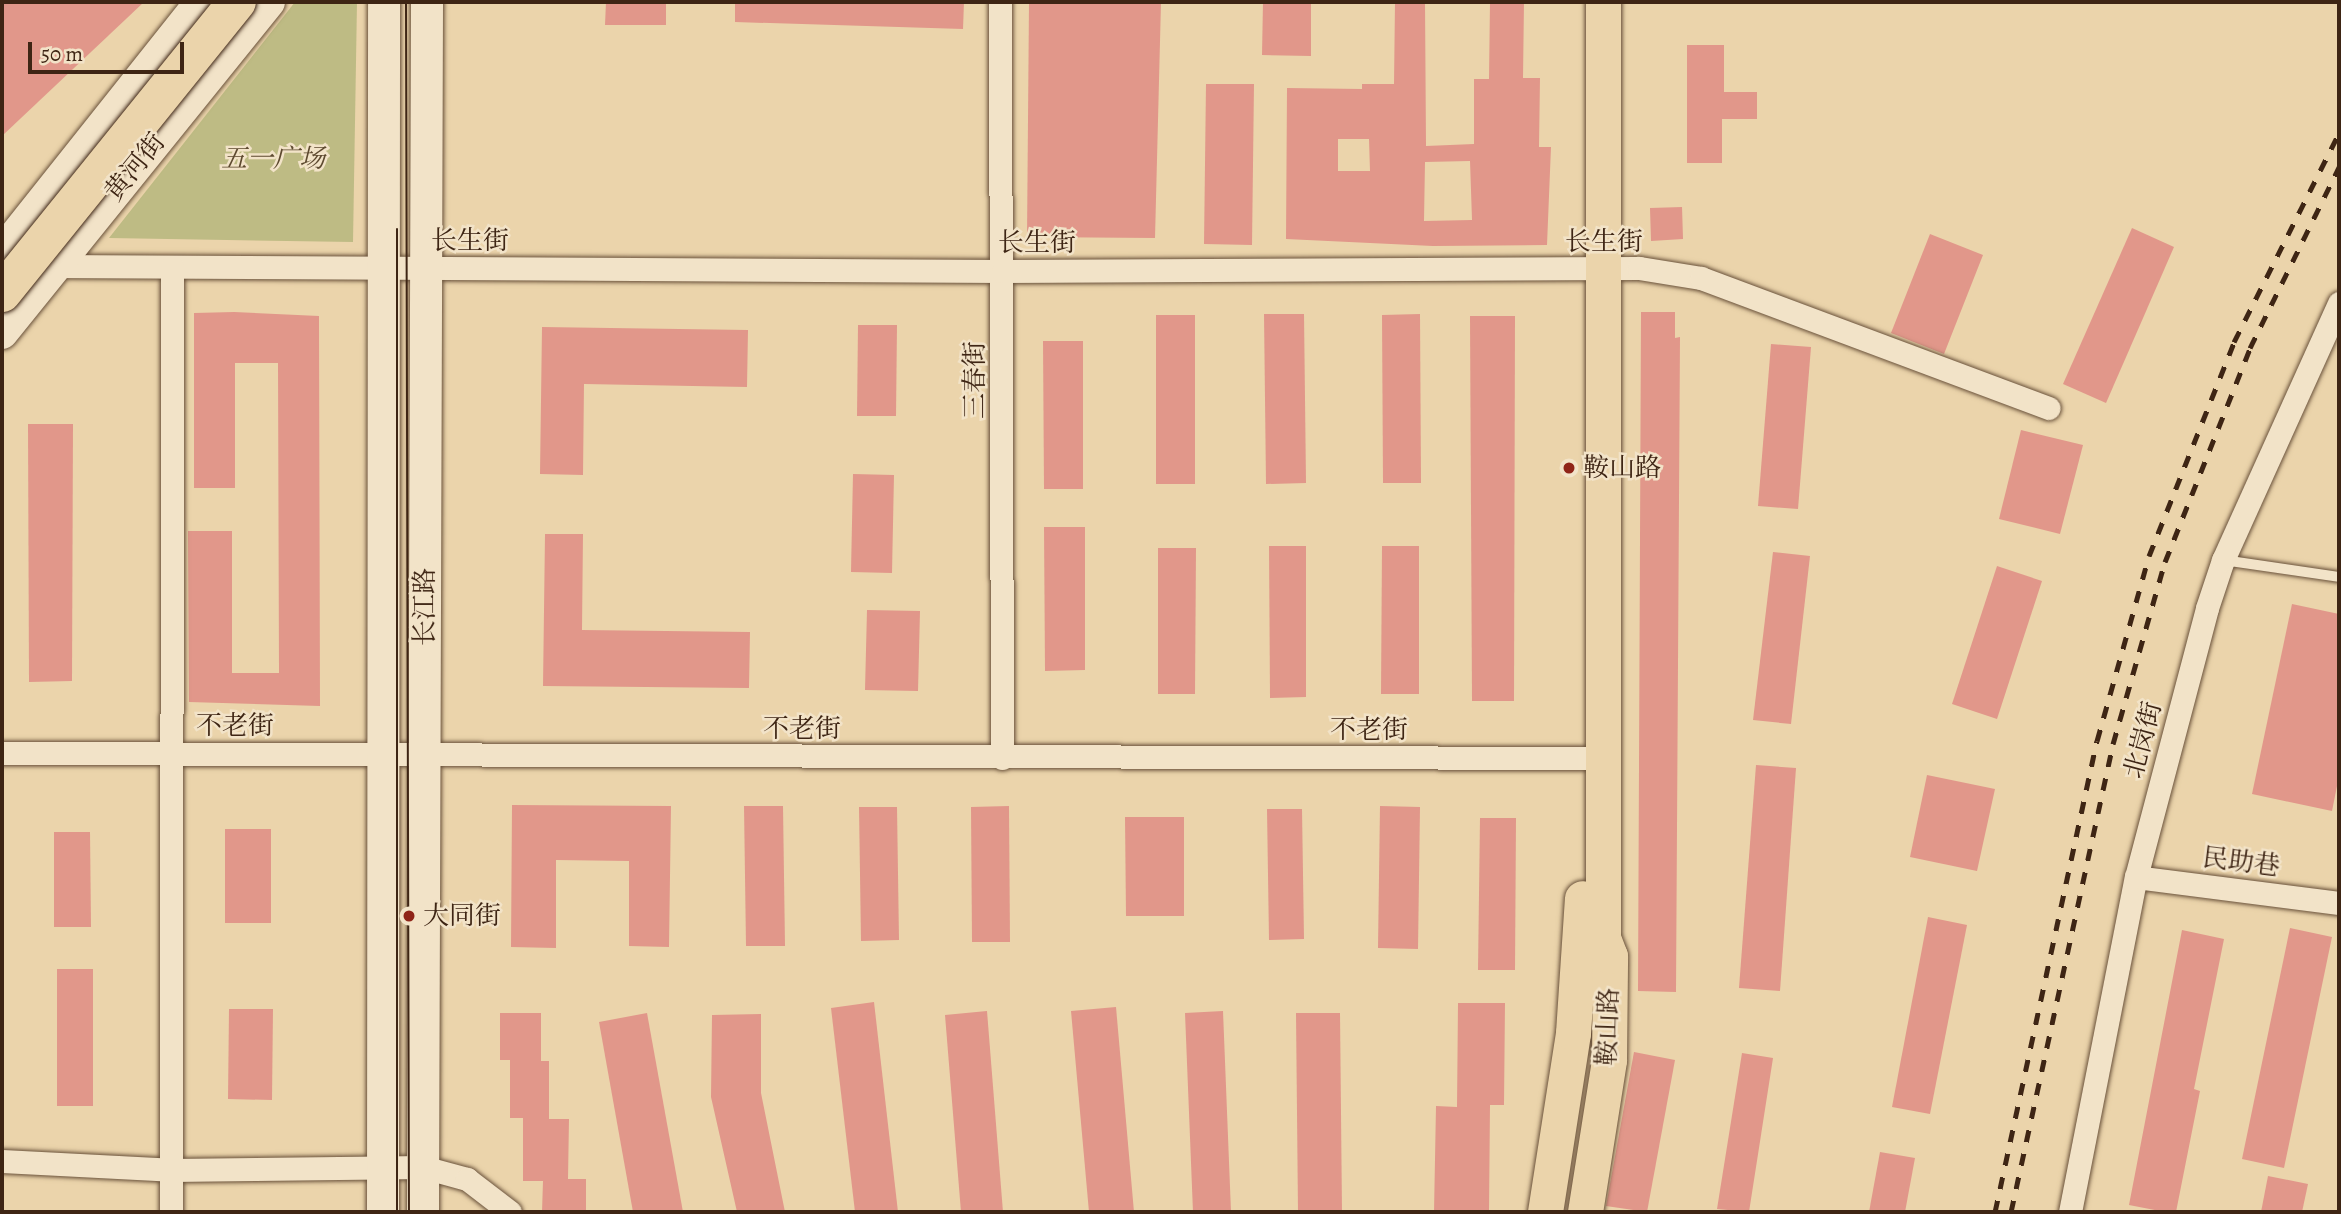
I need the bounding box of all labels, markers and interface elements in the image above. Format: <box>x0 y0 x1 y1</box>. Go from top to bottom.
scale bar <box>32 28 187 72</box>
text: 50 m <box>41 40 83 68</box>
street label: 黄河街 <box>98 127 172 207</box>
park label: 五一广场 <box>221 143 325 175</box>
street label: 长生街 <box>431 225 509 257</box>
street label: 长生街 <box>1565 226 1643 258</box>
street label: 长生街 <box>998 227 1076 259</box>
street label: 三春街 <box>959 341 991 419</box>
place label: 鞍山路 <box>1583 452 1661 484</box>
marker: 鞍山路 <box>1561 460 1577 476</box>
street label: 长江路 <box>409 568 441 646</box>
street label: 北岗街 <box>2118 698 2168 782</box>
street label: 不老街 <box>196 710 274 742</box>
street label: 不老街 <box>763 713 841 745</box>
street label: 不老街 <box>1330 714 1408 746</box>
street label: 民助巷 <box>2200 842 2282 882</box>
place label: 大同街 <box>423 900 501 932</box>
marker: 大同街 <box>401 908 417 924</box>
street label: 鞍山路 <box>1591 987 1625 1067</box>

